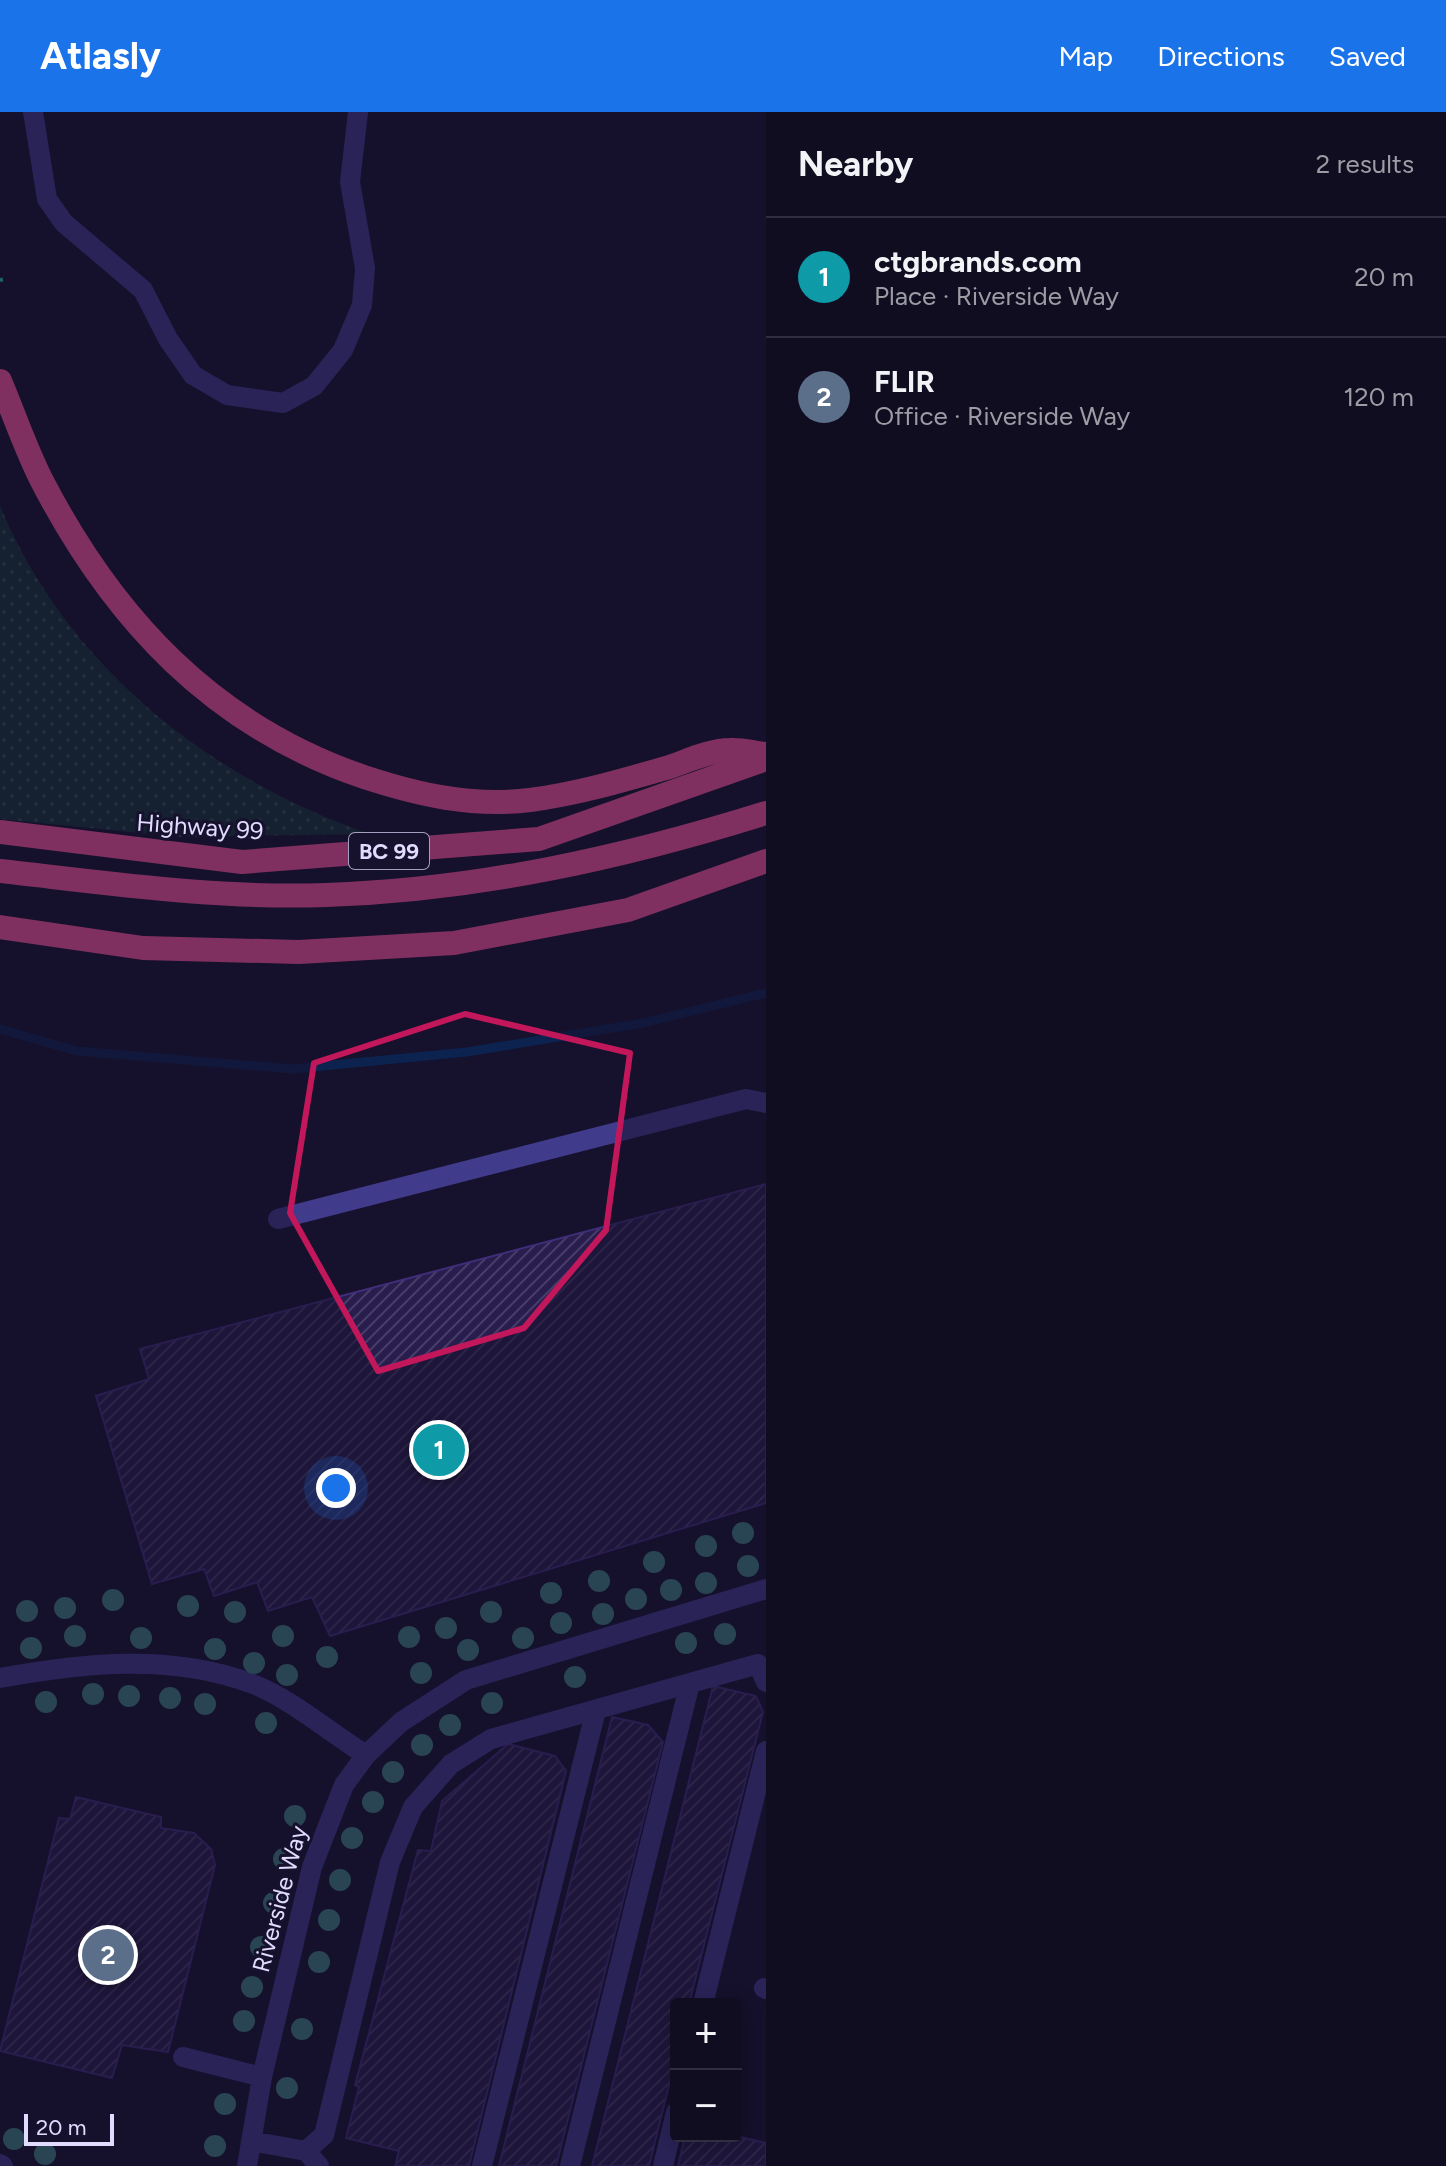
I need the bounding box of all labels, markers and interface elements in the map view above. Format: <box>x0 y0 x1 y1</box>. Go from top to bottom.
text: Atlasly <box>40 33 161 79</box>
text: Map <box>1059 39 1113 73</box>
text: Directions <box>1157 39 1285 73</box>
text: Saved <box>1329 39 1406 73</box>
text: Nearby <box>798 144 913 185</box>
text: 2 results <box>1316 148 1414 180</box>
text: ctgbrands.com <box>874 243 1082 280</box>
text: 1 <box>819 261 829 293</box>
text: 20 m <box>1354 261 1414 293</box>
text: Place · Riverside Way <box>874 280 1119 312</box>
text: FLIR <box>874 363 935 400</box>
text: 2 <box>816 381 832 413</box>
text: 120 m <box>1344 381 1414 413</box>
text: Office · Riverside Way <box>874 400 1130 432</box>
street label: Highway 99 <box>136 808 265 845</box>
road number: BC 99 <box>349 833 429 869</box>
pin: 1 <box>413 1420 465 1480</box>
your location <box>316 1468 356 1508</box>
street label: Riverside Way <box>246 1822 313 1975</box>
pin: 2 <box>82 1925 134 1985</box>
map controls <box>670 1998 742 2142</box>
button: + <box>670 1998 742 2070</box>
button: − <box>670 2070 742 2142</box>
scale bar <box>24 2110 114 2146</box>
text: 20 m <box>36 2114 87 2141</box>

